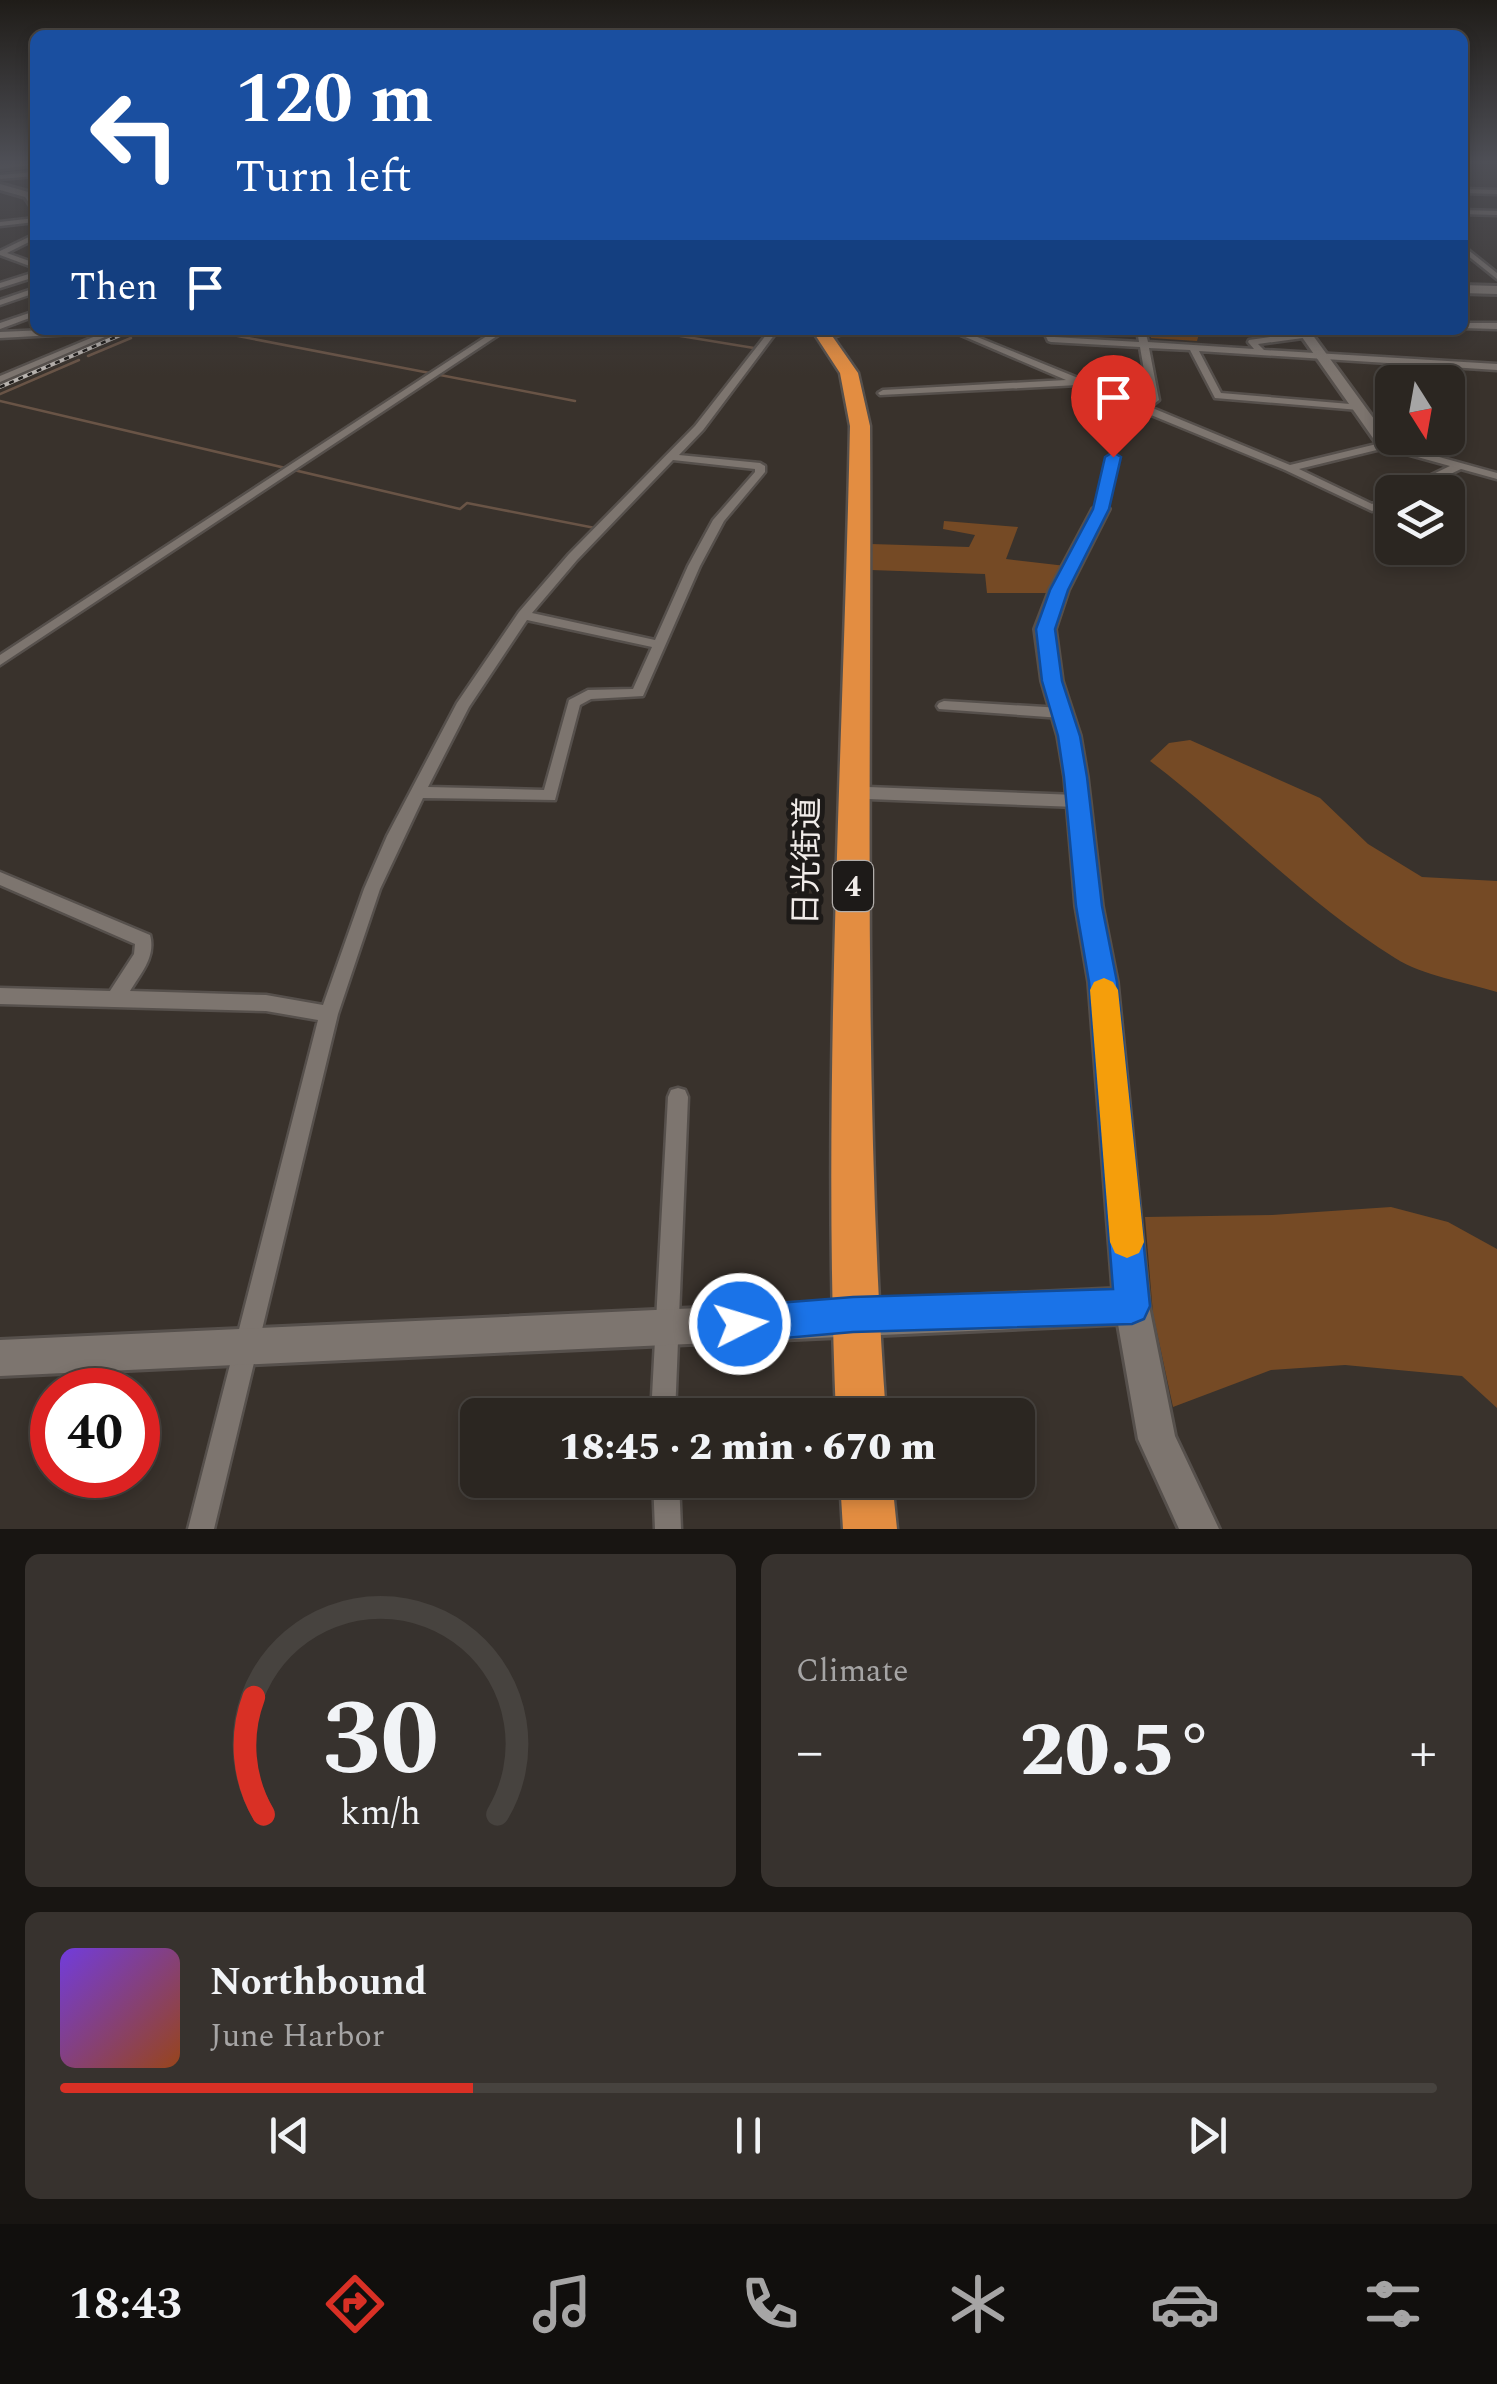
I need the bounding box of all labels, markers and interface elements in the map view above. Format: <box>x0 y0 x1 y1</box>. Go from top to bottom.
text: 120 m <box>235 47 433 153</box>
icon: left <box>70 70 200 200</box>
text: Turn left <box>235 143 412 212</box>
text: Then <box>70 259 158 317</box>
icon: arrive <box>178 260 233 315</box>
pin <box>1071 355 1156 458</box>
north arrow <box>1375 365 1465 455</box>
map controls <box>1375 365 1465 565</box>
icon: arrive <box>1086 370 1141 425</box>
button: layers <box>1375 475 1465 565</box>
street label: 日光街道 <box>782 797 833 925</box>
road number: 4 <box>833 861 873 911</box>
position arrow <box>688 1272 792 1376</box>
speed limit sign: 40 <box>30 1368 160 1498</box>
text: 18:45 · 2 min · 670 m <box>559 1419 936 1477</box>
text: Climate <box>796 1647 908 1696</box>
text: 30 <box>322 1662 439 1820</box>
text: 20.5° <box>1020 1695 1213 1809</box>
text: − <box>796 1711 824 1794</box>
text: + <box>1409 1711 1437 1794</box>
text: km/h <box>340 1786 421 1841</box>
text: Northbound <box>210 1954 427 2012</box>
text: June Harbor <box>210 2012 385 2061</box>
icon: previous <box>262 2108 317 2163</box>
icon: pause <box>721 2108 776 2163</box>
icon: next <box>1180 2108 1235 2163</box>
icon: directions <box>320 2269 390 2339</box>
icon: music <box>527 2269 597 2339</box>
icon: phone <box>735 2269 805 2339</box>
icon: climate <box>943 2269 1013 2339</box>
icon: car <box>1150 2269 1220 2339</box>
icon: filters <box>1358 2269 1428 2339</box>
text: 18:43 <box>69 2270 182 2339</box>

